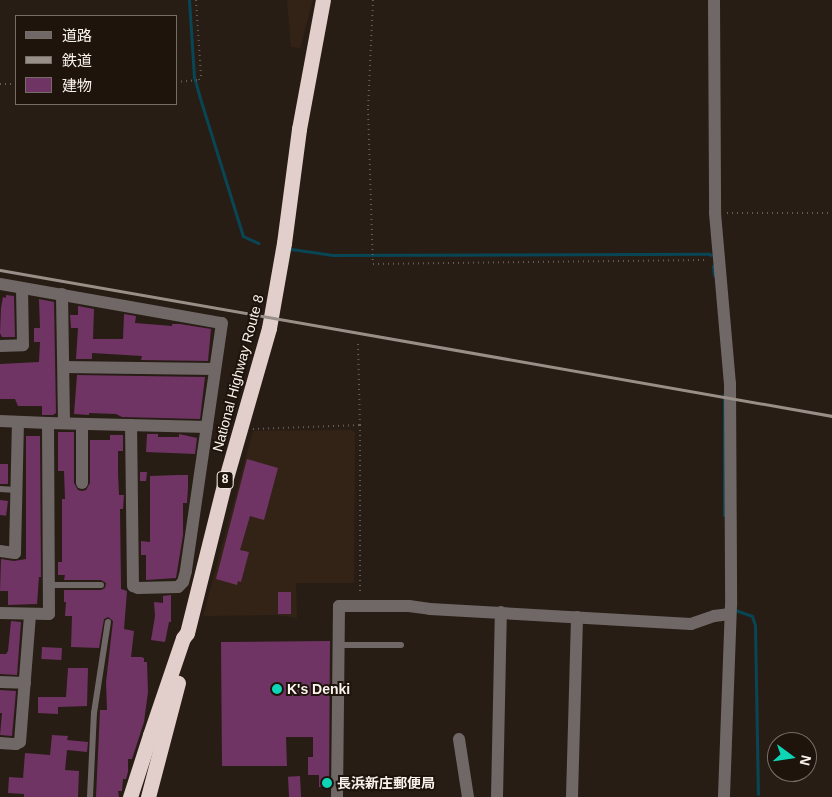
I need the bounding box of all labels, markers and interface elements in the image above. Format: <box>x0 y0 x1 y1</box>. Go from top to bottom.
legend <box>15 15 178 105</box>
text: 道路 <box>62 27 92 44</box>
text: 鉄道 <box>62 52 92 69</box>
text: 建物 <box>62 77 92 94</box>
street label: National Highway Route 8 <box>209 293 267 453</box>
road number: 8 <box>216 470 234 490</box>
place label: K's Denki <box>287 681 350 697</box>
marker: K's Denki <box>271 683 283 695</box>
north arrow <box>767 732 817 782</box>
text: N <box>797 754 815 767</box>
place label: 長浜新庄郵便局 <box>337 775 435 791</box>
marker: 長浜新庄郵便局 <box>321 777 333 789</box>

